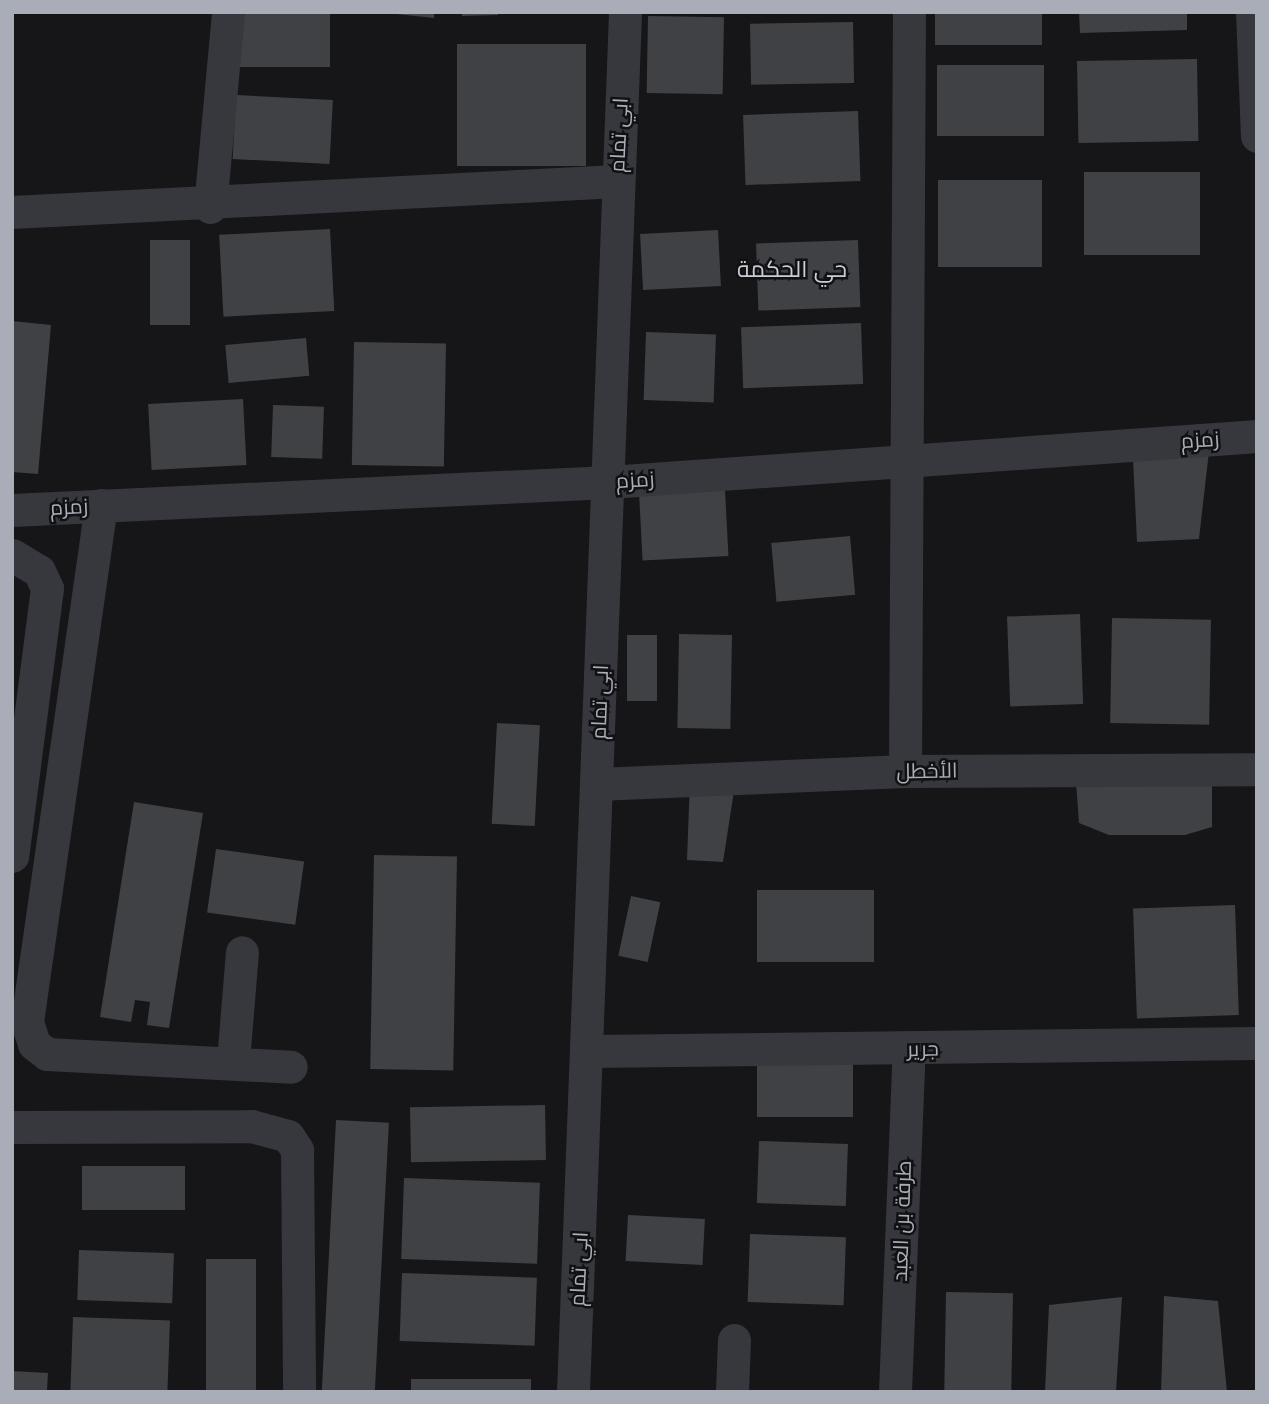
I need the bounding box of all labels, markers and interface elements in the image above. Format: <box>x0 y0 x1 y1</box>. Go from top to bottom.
street label: ابي تمام <box>604 97 634 173</box>
district label: حي الحكمة <box>737 255 847 283</box>
street label: زمزم <box>1180 426 1220 454</box>
street label: زمزم <box>615 466 655 494</box>
street label: زمزم <box>49 493 89 521</box>
street label: ابي تمام <box>586 664 614 740</box>
street label: الأخطل <box>896 758 958 784</box>
street label: جرير <box>907 1036 939 1062</box>
street label: طرفة بن العبد <box>887 1160 917 1282</box>
street label: ابي تمام <box>564 1231 594 1307</box>

